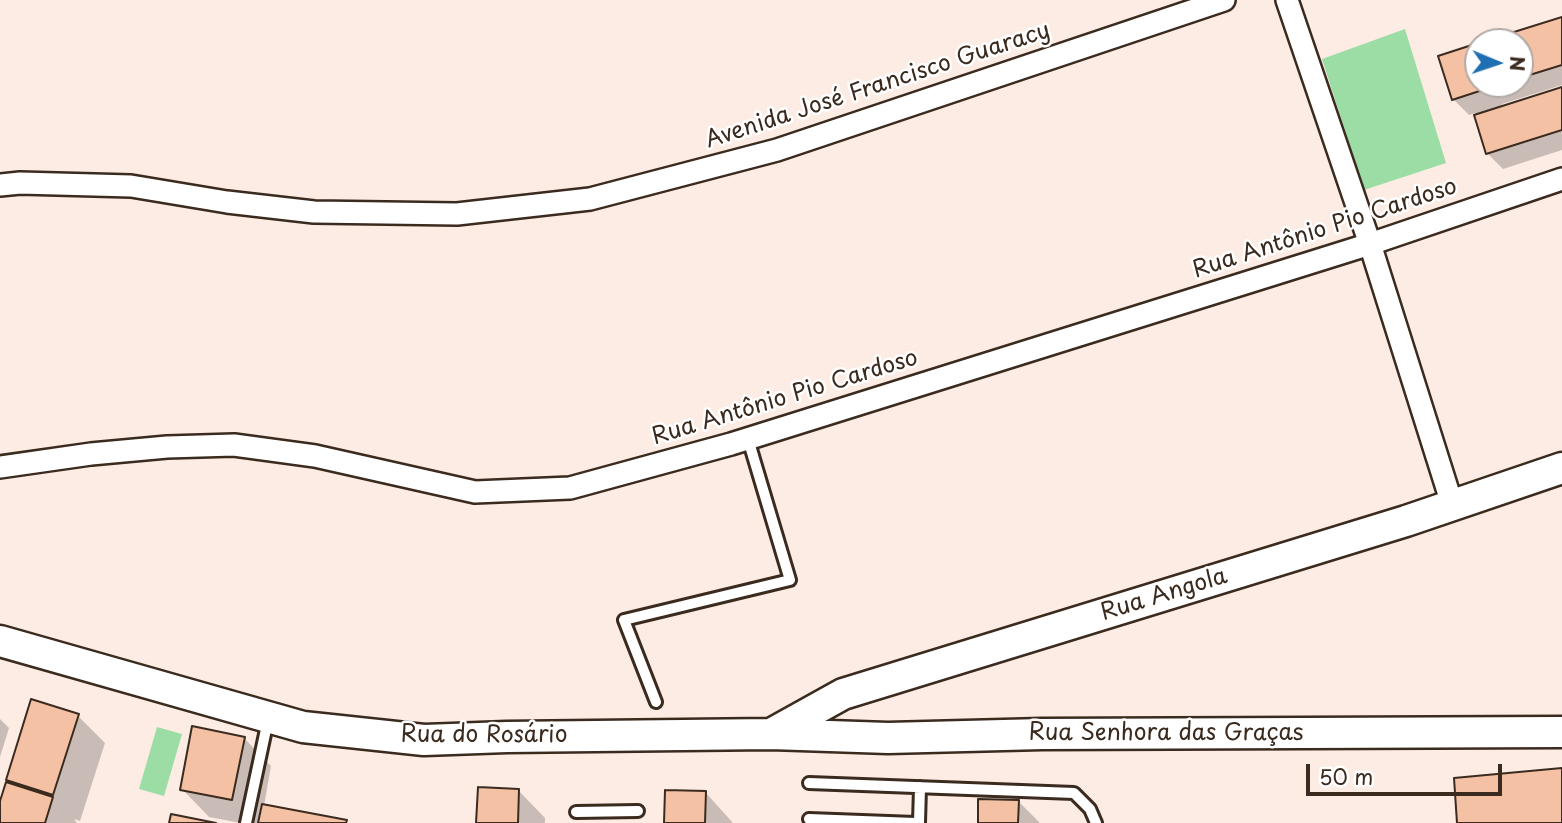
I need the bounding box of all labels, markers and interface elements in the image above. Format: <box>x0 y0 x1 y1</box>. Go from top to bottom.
street label: Avenida José Francisco Guaracy <box>702 17 1054 155</box>
north arrow <box>1464 28 1534 98</box>
text: N <box>1504 56 1532 72</box>
street label: Rua Antônio Pio Cardoso <box>1189 173 1461 285</box>
street label: Rua Antônio Pio Cardoso <box>649 344 921 452</box>
street label: Rua Angola <box>1097 563 1231 627</box>
street label: Rua Senhora das Graças <box>1029 720 1303 748</box>
street label: Rua do Rosário <box>401 722 567 750</box>
scale bar <box>1310 750 1506 794</box>
text: 50 m <box>1319 760 1373 792</box>

